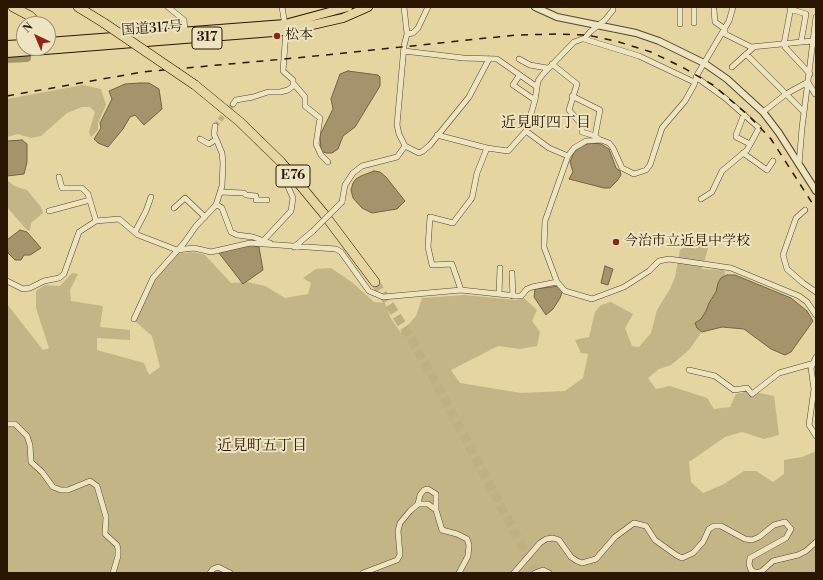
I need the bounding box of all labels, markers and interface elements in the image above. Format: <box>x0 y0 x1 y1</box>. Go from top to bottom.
north arrow <box>16 16 56 56</box>
street label: 国道317号 <box>121 18 183 40</box>
text: N <box>20 20 36 36</box>
road number: 317 <box>192 27 222 49</box>
place label: 松本 <box>285 28 313 44</box>
marker: 松本 <box>272 31 282 41</box>
district label: 近見町四丁目 <box>501 114 591 132</box>
road number: E76 <box>276 165 310 187</box>
place label: 今治市立近見中学校 <box>624 234 750 250</box>
marker: 今治市立近見中学校 <box>611 237 621 247</box>
district label: 近見町五丁目 <box>217 437 307 455</box>

